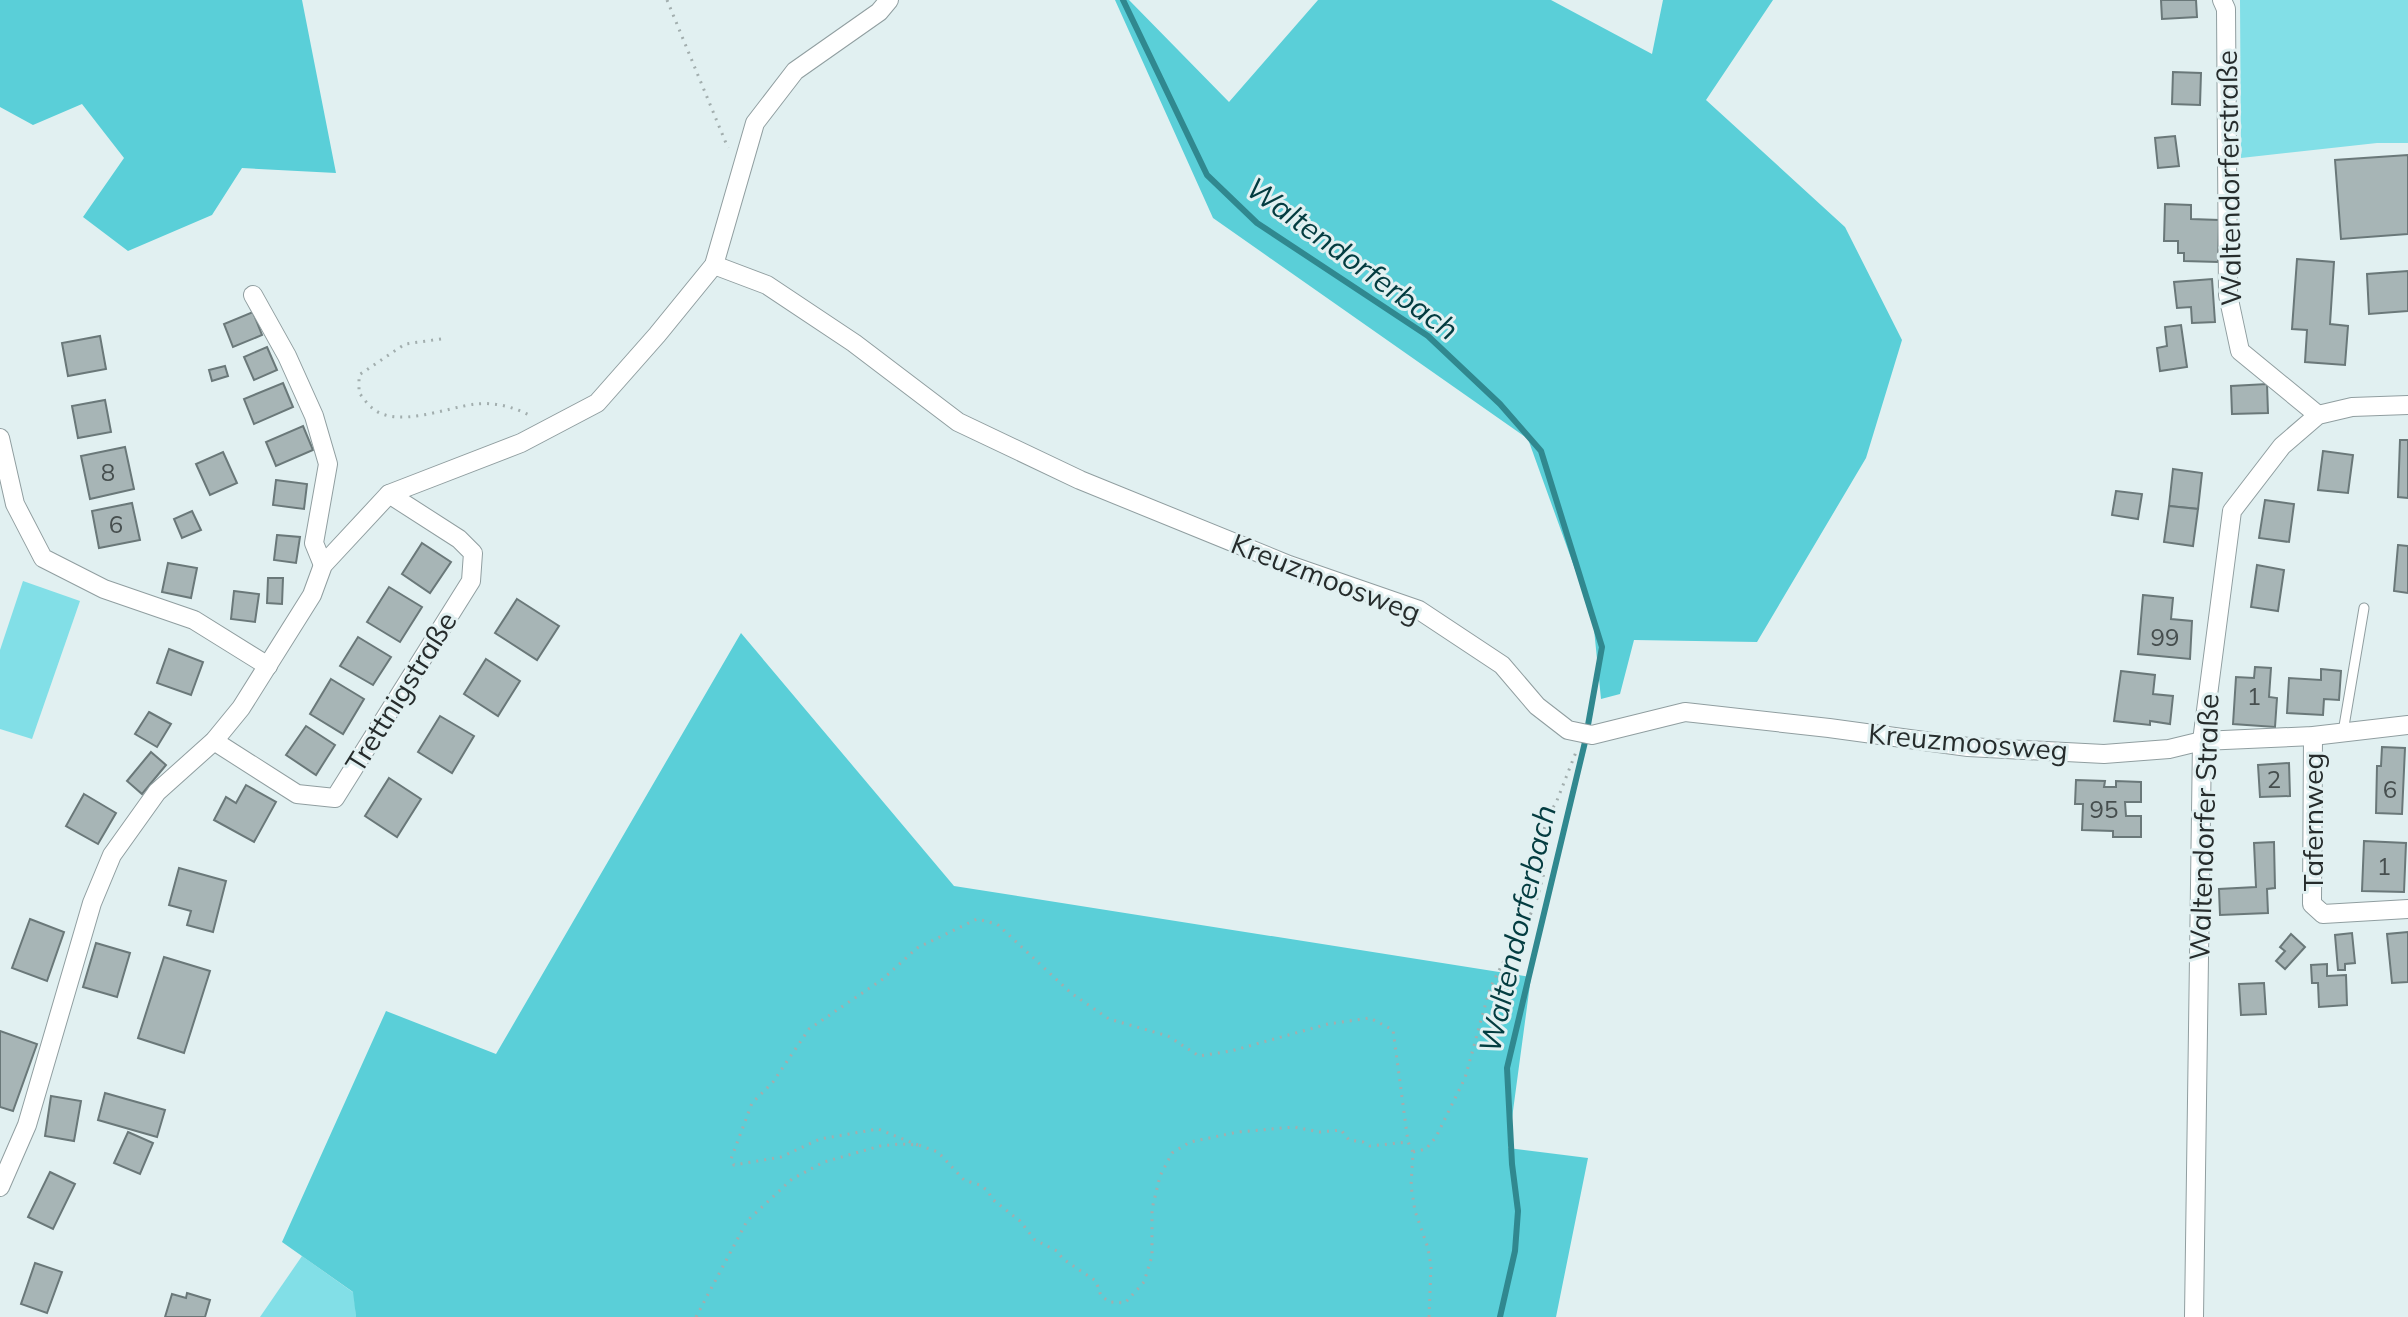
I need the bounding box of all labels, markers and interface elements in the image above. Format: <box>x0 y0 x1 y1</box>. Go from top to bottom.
street label: Waltendorferstraße <box>2209 50 2248 306</box>
water label: Waltendorferbach <box>1239 168 1466 348</box>
house number: 8 <box>101 457 115 487</box>
house number: 6 <box>109 509 123 539</box>
street label: Kreuzmoosweg <box>1227 525 1426 630</box>
street label: Trettnigstraße <box>337 605 464 778</box>
house number: 99 <box>2151 622 2179 652</box>
house number: 1 <box>2247 681 2261 711</box>
street label: Waltendorfer Straße <box>2181 693 2226 961</box>
street label: Kreuzmoosweg <box>1867 715 2069 768</box>
street label: Tafernweg <box>2295 753 2330 891</box>
house number: 2 <box>2267 764 2281 794</box>
house number: 6 <box>2383 774 2397 804</box>
house number: 95 <box>2090 794 2118 824</box>
water label: Waltendorferbach <box>1470 801 1564 1056</box>
house number: 1 <box>2377 851 2391 881</box>

